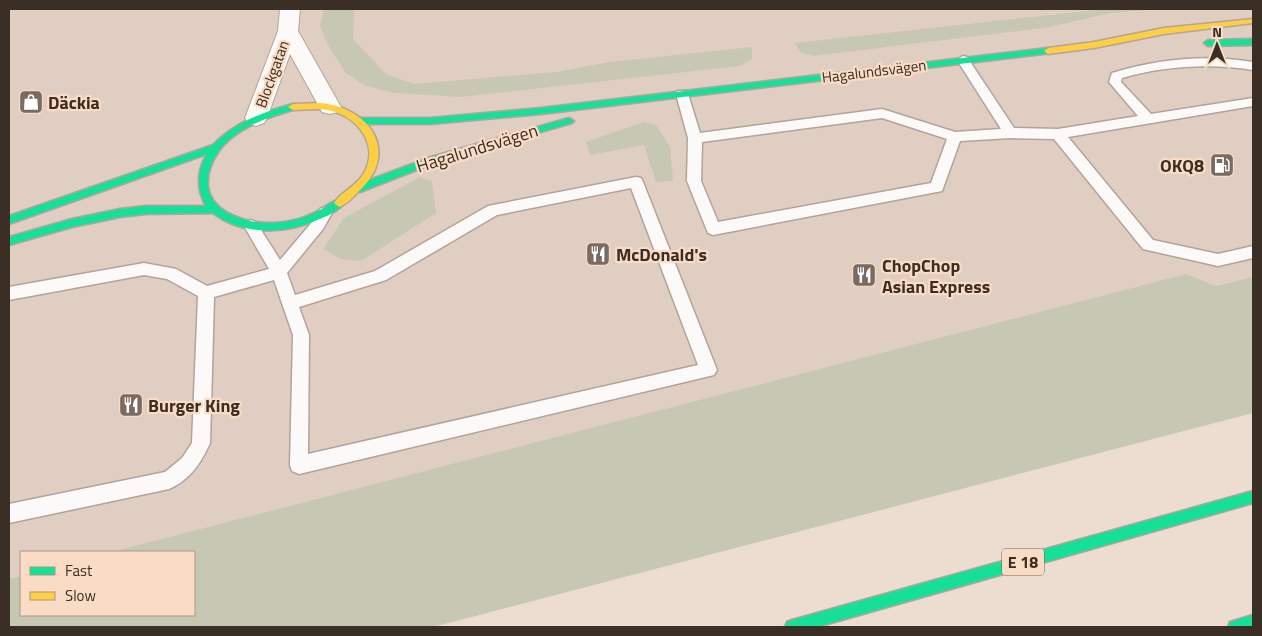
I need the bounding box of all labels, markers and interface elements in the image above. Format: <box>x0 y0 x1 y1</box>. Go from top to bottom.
north arrow <box>1192 20 1242 70</box>
text: N <box>1212 21 1222 42</box>
street label: Blockgatan <box>249 37 295 111</box>
street label: Hagalundsvägen <box>820 53 928 89</box>
shop icon: Däckia <box>18 89 44 115</box>
place label: Däckia <box>48 89 100 116</box>
street label: Hagalundsvägen <box>413 117 541 179</box>
place label: OKQ8 <box>1160 152 1204 179</box>
fuel station icon: OKQ8 <box>1209 152 1235 178</box>
restaurant icon: McDonald's <box>585 241 611 267</box>
place label: McDonald's <box>616 241 707 268</box>
place label: ChopChop Asian Express <box>882 252 990 300</box>
restaurant icon: ChopChop Asian Express <box>851 262 877 288</box>
restaurant icon: Burger King <box>118 392 144 418</box>
place label: Burger King <box>148 392 240 419</box>
road number: E 18 <box>1002 548 1044 576</box>
legend <box>20 551 195 616</box>
text: Fast <box>65 559 93 582</box>
text: Slow <box>65 584 96 607</box>

